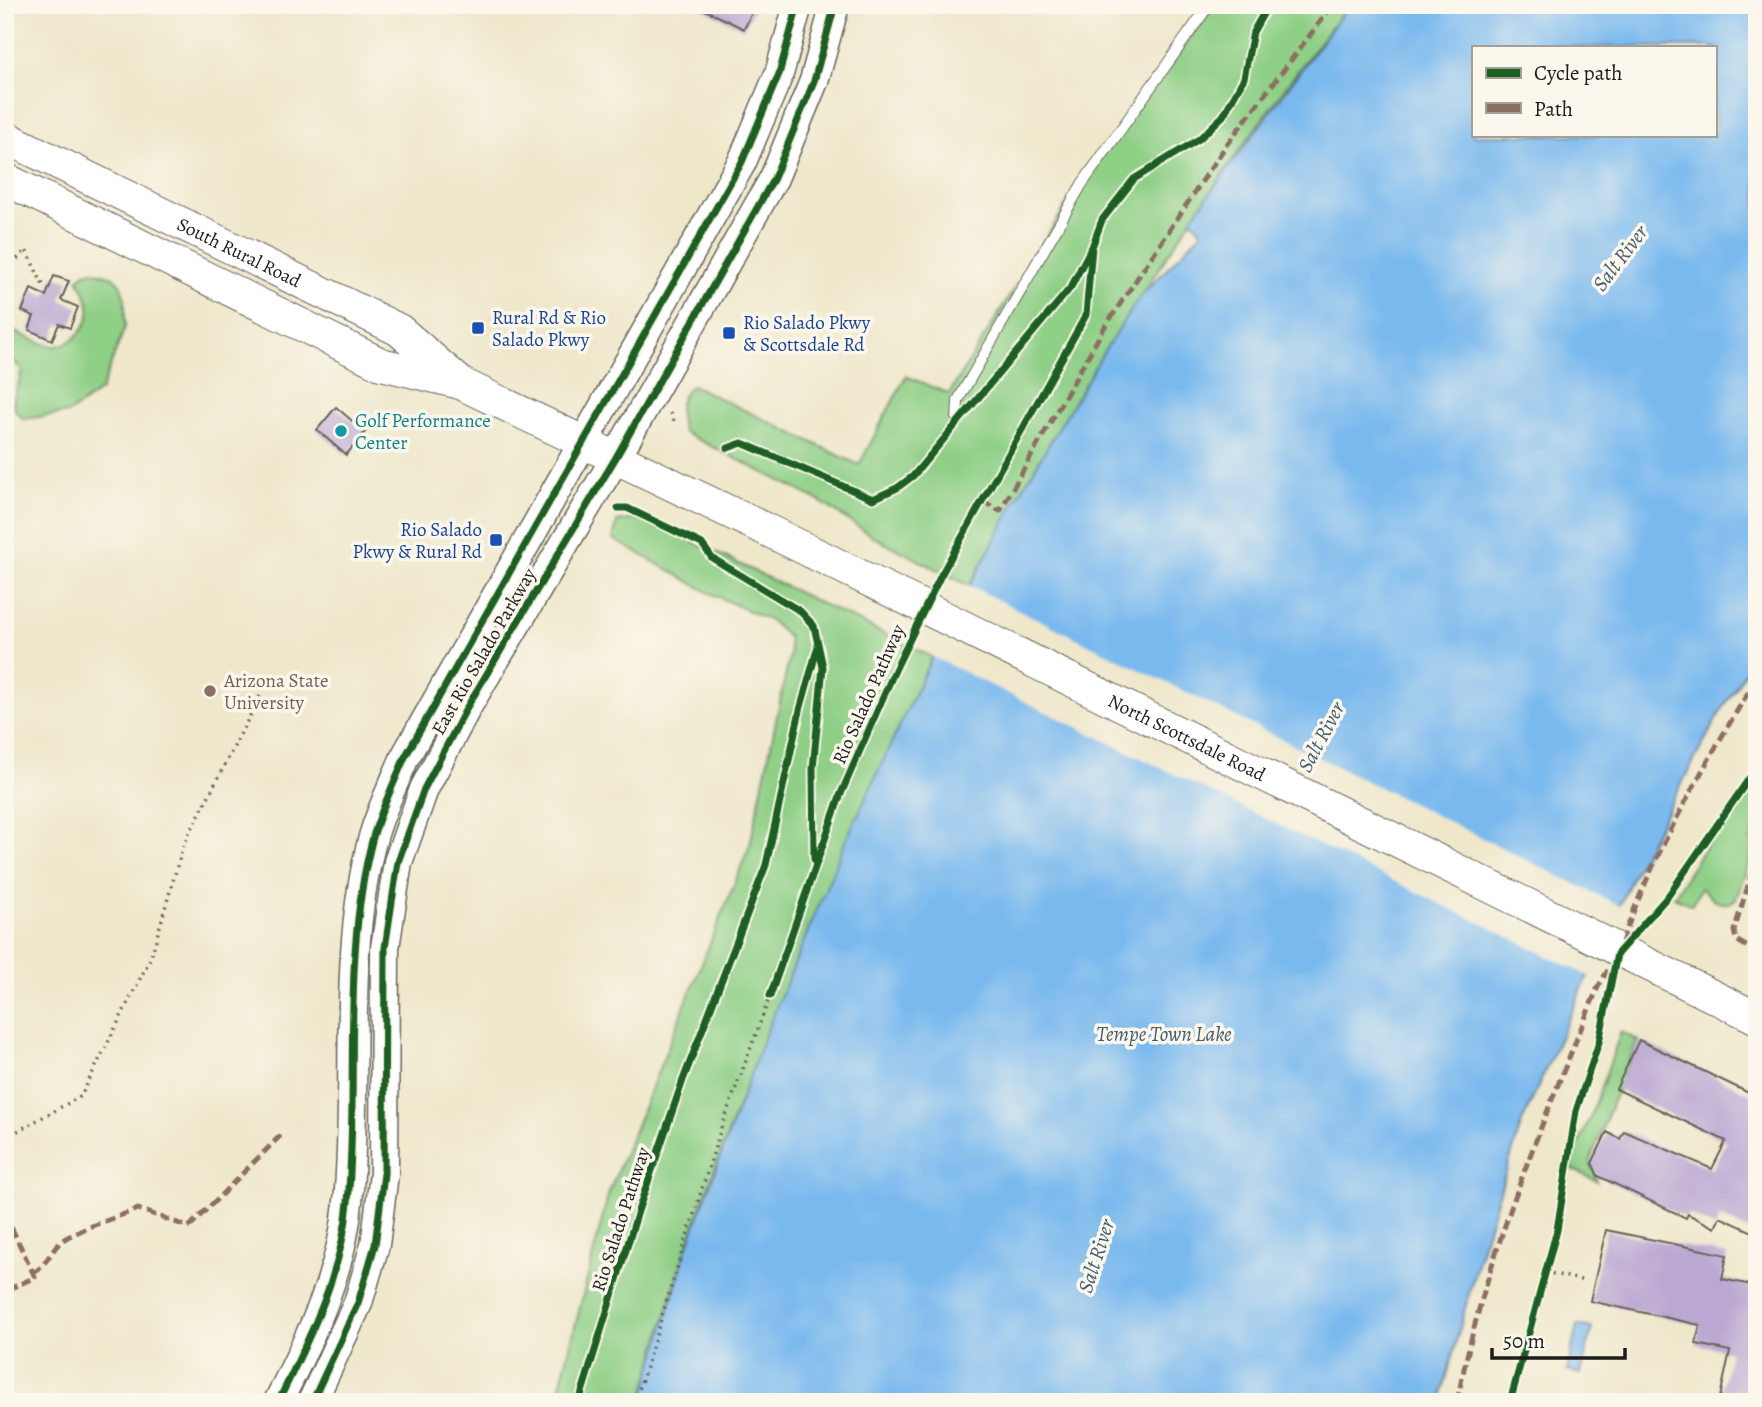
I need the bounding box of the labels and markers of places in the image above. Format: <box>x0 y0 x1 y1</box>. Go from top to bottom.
place label: Rural Rd & Rio Salado Pkwy <box>492 305 606 353</box>
place label: Rio Salado Pkwy & Scottsdale Rd <box>743 310 871 358</box>
marker: Rural Rd & Rio Salado Pkwy <box>470 320 486 336</box>
marker: Rio Salado Pkwy & Scottsdale Rd <box>721 325 737 341</box>
place label: Golf Performance Center <box>355 408 491 456</box>
marker: Golf Performance Center <box>333 423 349 439</box>
place label: Rio Salado Pkwy & Rural Rd <box>352 517 483 565</box>
marker: Rio Salado Pkwy & Rural Rd <box>488 532 504 548</box>
place label: Arizona State University <box>223 668 329 716</box>
marker: Arizona State University <box>202 683 218 699</box>

